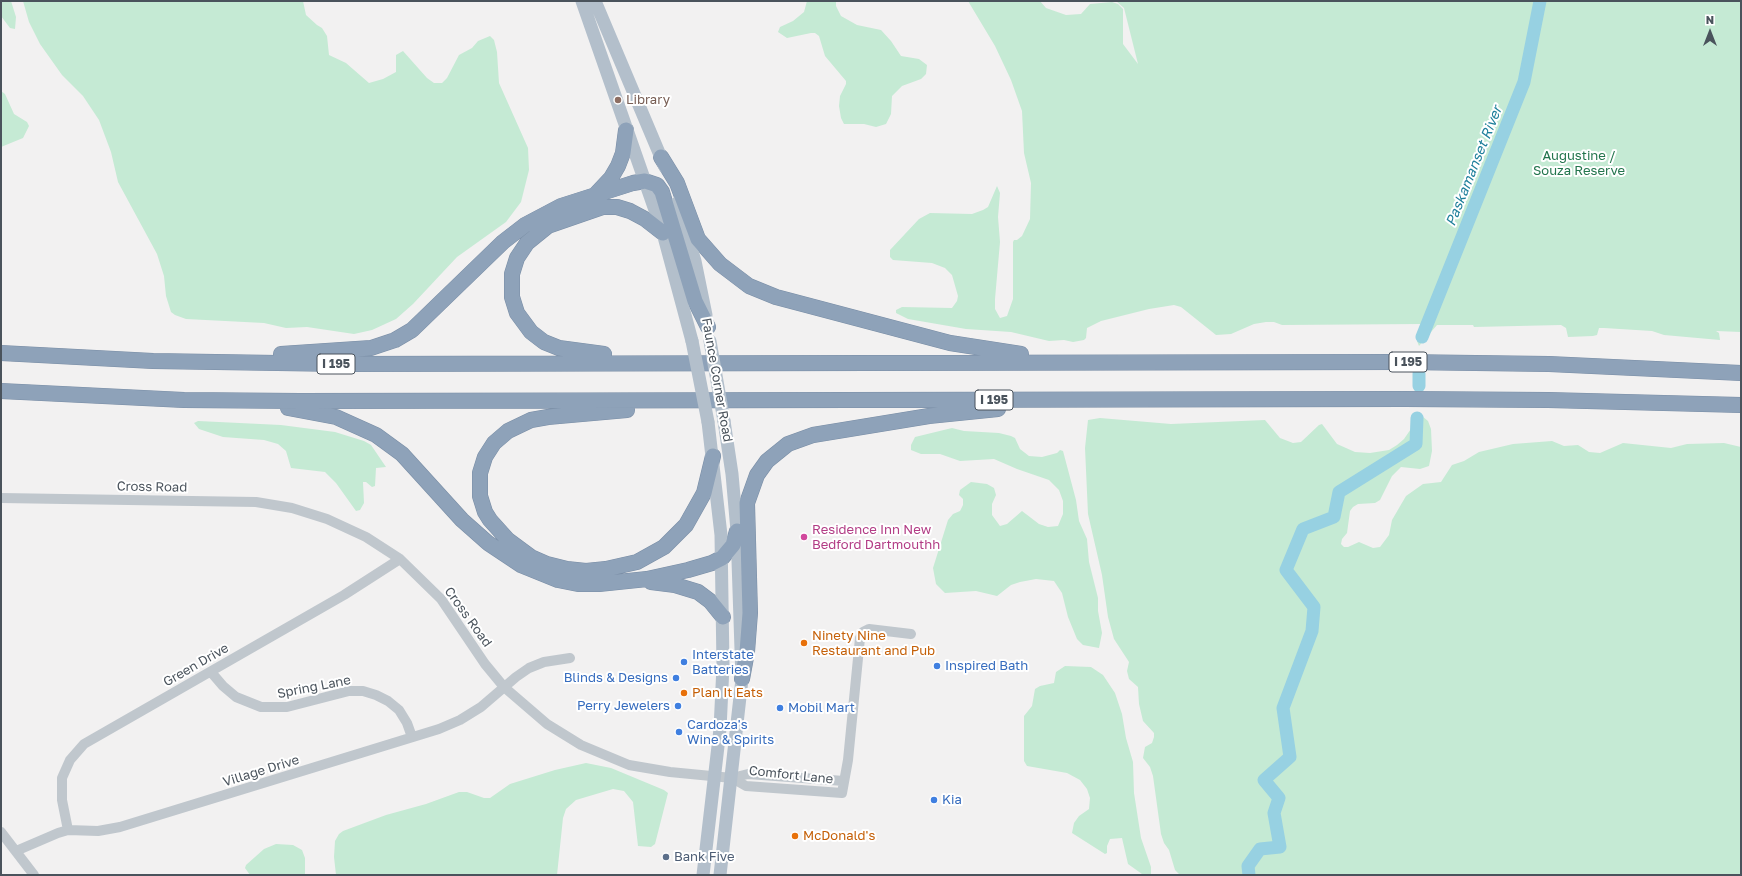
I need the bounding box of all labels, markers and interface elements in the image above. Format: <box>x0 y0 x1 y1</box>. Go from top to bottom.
north arrow <box>1690 12 1730 52</box>
text: N <box>1706 13 1714 26</box>
place label: Library <box>626 92 670 108</box>
marker: Library <box>613 95 623 105</box>
water label: Paskamanset River <box>1442 104 1506 228</box>
park label: Augustine / Souza Reserve <box>1533 148 1625 179</box>
street label: Faunce Corner Road <box>698 317 736 443</box>
road number: I 195 <box>1389 352 1427 372</box>
road number: I 195 <box>317 354 355 374</box>
road number: I 195 <box>975 390 1013 410</box>
street label: Cross Road <box>117 479 187 495</box>
place label: Residence Inn New Bedford Dartmouthh <box>812 522 940 553</box>
marker: Residence Inn New Bedford Dartmouthh <box>799 532 809 542</box>
street label: Cross Road <box>441 584 495 650</box>
place label: Ninety Nine Restaurant and Pub <box>812 628 935 659</box>
marker: Ninety Nine Restaurant and Pub <box>799 638 809 648</box>
street label: Green Drive <box>161 640 231 690</box>
place label: Interstate Batteries <box>692 647 754 678</box>
marker: Interstate Batteries <box>679 657 689 667</box>
place label: Inspired Bath <box>945 658 1028 674</box>
marker: Inspired Bath <box>932 661 942 671</box>
place label: Blinds & Designs <box>564 670 668 686</box>
street label: Spring Lane <box>276 672 352 702</box>
marker: Blinds & Designs <box>671 673 681 683</box>
place label: Plan It Eats <box>692 685 763 701</box>
marker: Plan It Eats <box>679 688 689 698</box>
place label: Perry Jewelers <box>577 698 670 714</box>
place label: Mobil Mart <box>788 700 855 716</box>
marker: Perry Jewelers <box>673 701 683 711</box>
marker: Mobil Mart <box>775 703 785 713</box>
place label: Cardoza's Wine & Spirits <box>687 717 774 748</box>
marker: Cardoza's Wine & Spirits <box>674 727 684 737</box>
street label: Village Drive <box>221 752 301 790</box>
street label: Comfort Lane <box>748 763 834 787</box>
place label: Kia <box>942 792 962 808</box>
marker: Kia <box>929 795 939 805</box>
place label: McDonald's <box>803 828 875 844</box>
marker: McDonald's <box>790 831 800 841</box>
place label: Bank Five <box>674 849 734 865</box>
marker: Bank Five <box>661 852 671 862</box>

